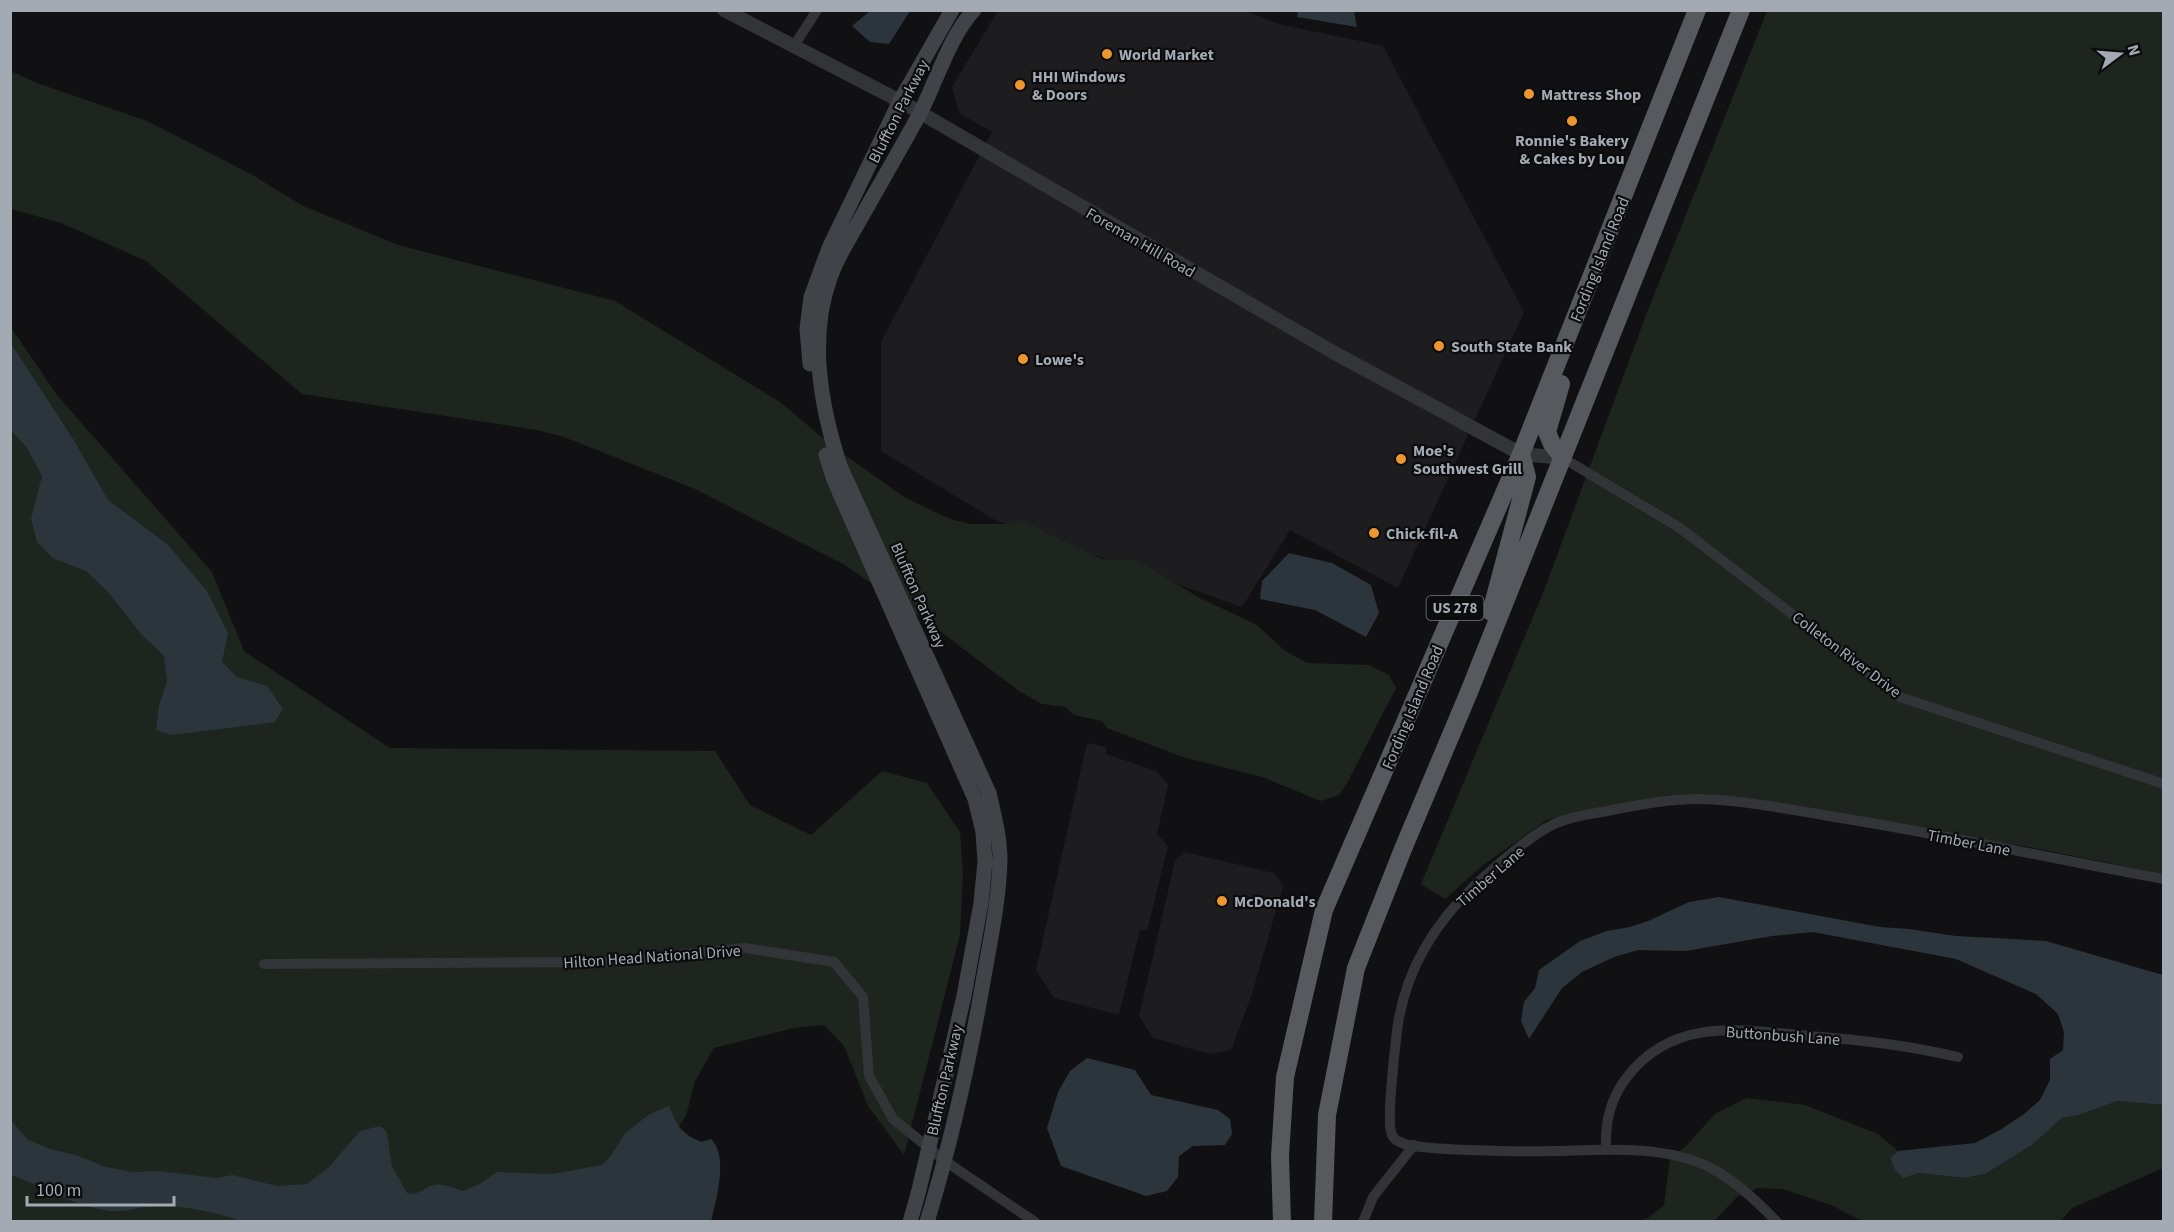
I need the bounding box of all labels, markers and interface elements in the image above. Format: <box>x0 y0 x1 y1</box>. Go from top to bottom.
north arrow <box>2090 24 2150 84</box>
text: N <box>2121 42 2145 58</box>
place label: World Market <box>1119 44 1214 66</box>
marker: World Market <box>1100 47 1114 61</box>
street label: Bluffton Parkway <box>863 55 935 167</box>
place label: HHI Windows & Doors <box>1032 66 1126 106</box>
marker: HHI Windows & Doors <box>1013 78 1027 92</box>
place label: Mattress Shop <box>1541 84 1641 106</box>
marker: Mattress Shop <box>1522 87 1536 101</box>
marker: Ronnie's Bakery & Cakes by Lou <box>1565 114 1579 128</box>
place label: Ronnie's Bakery & Cakes by Lou <box>1515 130 1630 170</box>
street label: Fording Island Road <box>1565 194 1635 325</box>
street label: Foreman Hill Road <box>1082 203 1199 283</box>
place label: South State Bank <box>1451 336 1572 358</box>
marker: South State Bank <box>1432 339 1446 353</box>
place label: Lowe's <box>1035 349 1084 371</box>
marker: Lowe's <box>1016 352 1030 366</box>
place label: Moe's Southwest Grill <box>1413 440 1522 480</box>
marker: Moe's Southwest Grill <box>1394 452 1408 466</box>
place label: Chick-fil-A <box>1386 523 1459 545</box>
marker: Chick-fil-A <box>1367 526 1381 540</box>
street label: Bluffton Parkway <box>885 539 951 652</box>
road number: US 278 <box>1426 596 1484 620</box>
street label: Colleton River Drive <box>1787 606 1906 703</box>
street label: Fording Island Road <box>1377 642 1449 773</box>
street label: Timber Lane <box>1926 824 2012 862</box>
street label: Timber Lane <box>1452 841 1530 913</box>
place label: McDonald's <box>1234 891 1316 913</box>
marker: McDonald's <box>1215 894 1229 908</box>
street label: Hilton Head National Drive <box>563 940 741 974</box>
street label: Buttonbush Lane <box>1725 1021 1841 1051</box>
street label: Bluffton Parkway <box>921 1022 969 1138</box>
scale bar <box>27 1169 174 1207</box>
text: 100 m <box>36 1178 81 1203</box>

